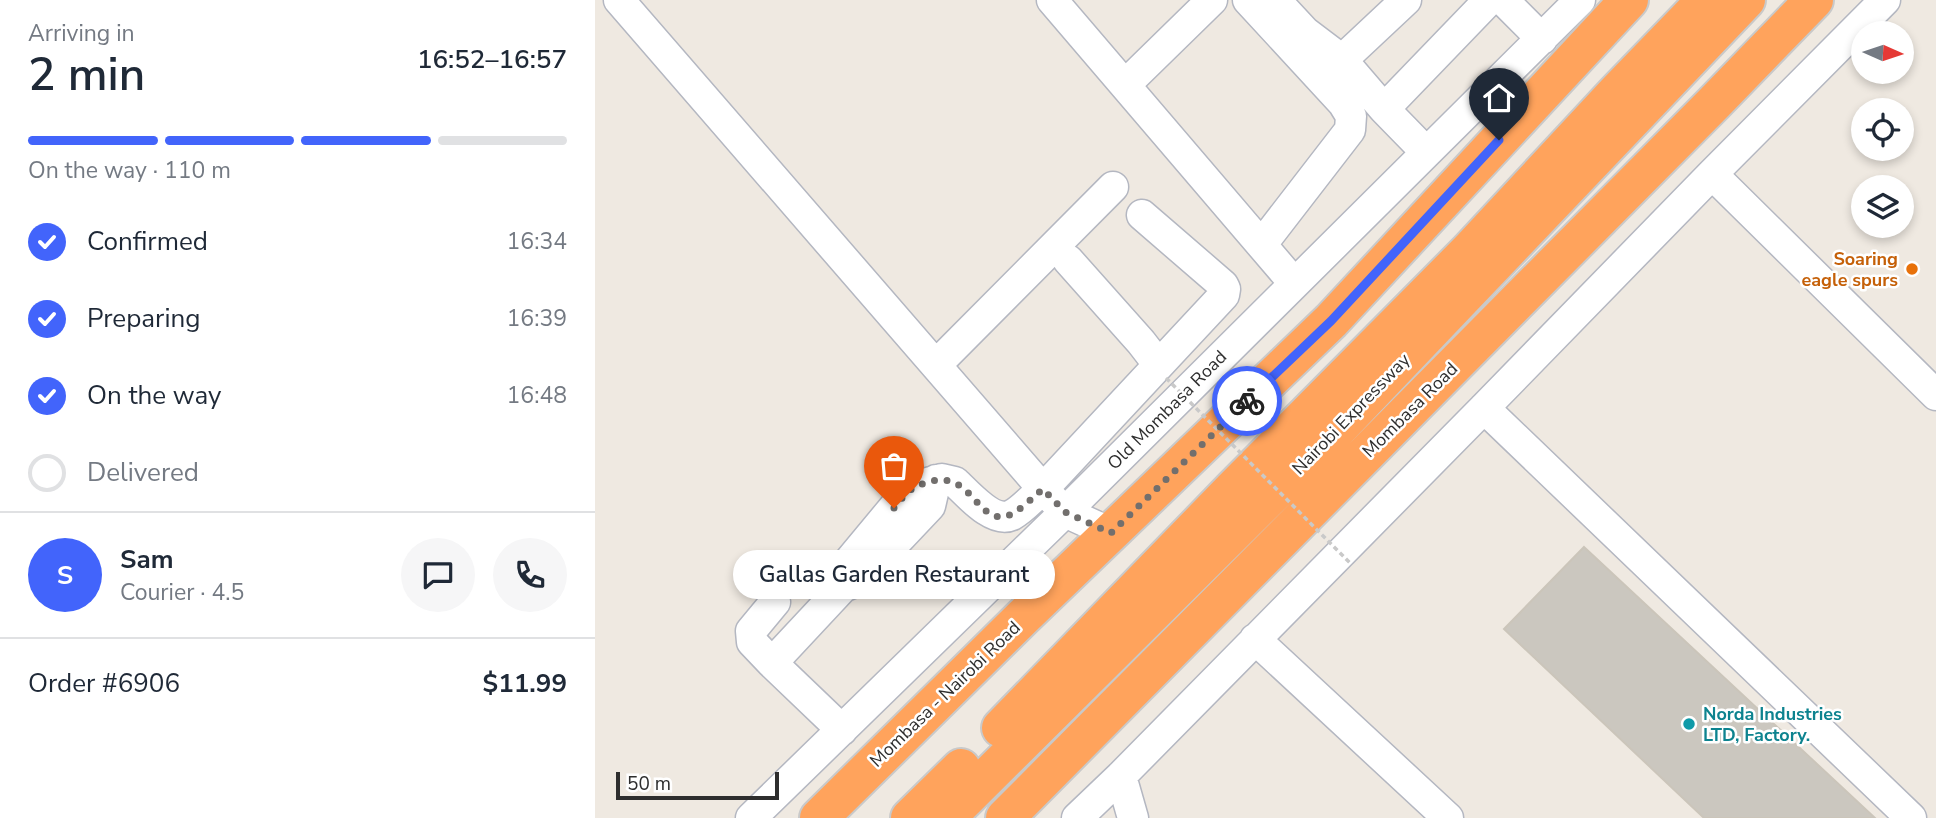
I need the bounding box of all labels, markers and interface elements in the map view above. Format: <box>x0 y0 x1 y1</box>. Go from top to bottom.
text: Arriving in <box>28 18 135 49</box>
north arrow <box>1851 21 1915 84</box>
map controls <box>1851 21 1914 238</box>
text: 16:52–16:57 <box>417 42 567 77</box>
text: 2 min <box>28 43 145 106</box>
pin <box>1469 68 1529 140</box>
icon: home <box>1480 79 1518 117</box>
button: locate <box>1851 98 1914 161</box>
text: On the way · 110 m <box>28 155 231 186</box>
button: layers <box>1851 175 1914 238</box>
icon: check <box>28 223 66 261</box>
text: Confirmed <box>87 224 208 259</box>
text: 16:34 <box>507 226 567 257</box>
place label: Soaring eagle spurs <box>1802 247 1898 292</box>
marker: Soaring eagle spurs <box>1904 261 1920 277</box>
icon: check <box>28 300 66 338</box>
text: Preparing <box>87 301 200 336</box>
text: 16:39 <box>507 303 567 334</box>
street label: Old Mombasa Road <box>1102 345 1232 475</box>
street label: Nairobi Expressway <box>1287 348 1416 480</box>
street label: Mombasa Road <box>1357 357 1463 463</box>
courier <box>1212 366 1282 436</box>
icon: check <box>28 377 66 415</box>
text: On the way <box>87 378 221 413</box>
text: 16:48 <box>507 380 567 411</box>
icon: bike <box>1228 382 1266 420</box>
pin <box>864 436 924 508</box>
icon: bag <box>875 447 913 485</box>
text: Delivered <box>87 455 199 490</box>
button: chat <box>401 538 475 612</box>
button: phone <box>493 538 567 612</box>
text: Sam <box>120 542 173 577</box>
callout: Gallas Garden Restaurant <box>733 550 1055 599</box>
text: S <box>57 558 73 593</box>
text: Gallas Garden Restaurant <box>759 559 1029 590</box>
text: Courier · 4.5 <box>120 577 244 608</box>
street label: Mombasa - Nairobi Road <box>865 616 1025 772</box>
text: Order #6906 <box>28 666 180 701</box>
text: $11.99 <box>483 666 567 701</box>
place label: Norda Industries LTD, Factory. <box>1703 702 1842 747</box>
marker: Norda Industries LTD, Factory. <box>1681 716 1697 732</box>
scale bar <box>616 769 779 801</box>
text: 50 m <box>627 771 671 797</box>

